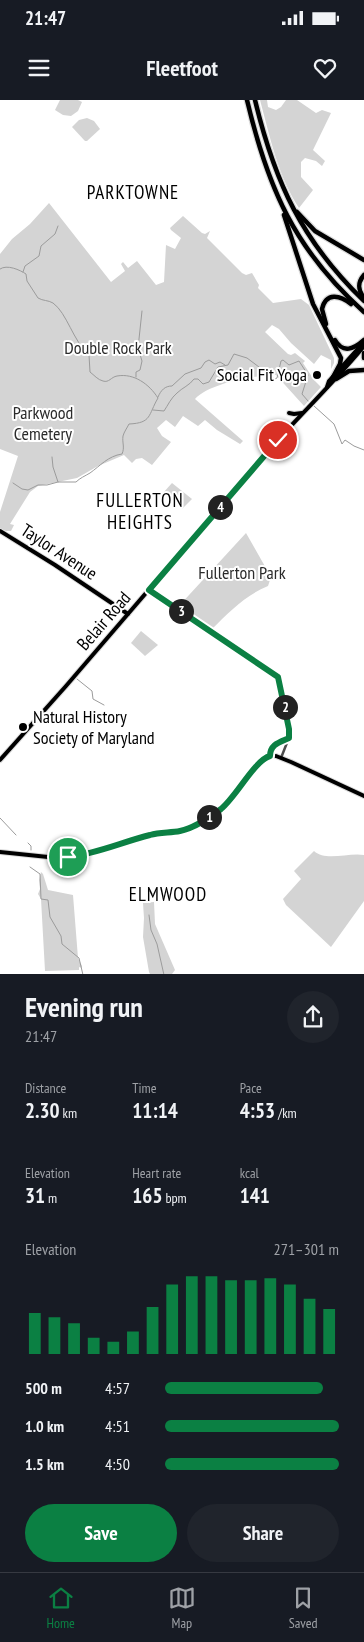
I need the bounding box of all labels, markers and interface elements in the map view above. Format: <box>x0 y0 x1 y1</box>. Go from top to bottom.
text: 21:47 <box>25 6 66 30</box>
icon: menu <box>25 54 53 82</box>
text: Fleetfoot <box>146 54 218 82</box>
icon: heart <box>311 54 339 82</box>
district label: PARKTOWNE <box>87 180 179 204</box>
park label: Double Rock Park <box>64 336 172 359</box>
place label: Social Fit Yoga <box>217 363 307 386</box>
marker: Social Fit Yoga <box>311 369 323 381</box>
park label: Parkwood Cemetery <box>13 401 73 445</box>
pin <box>257 419 299 461</box>
icon: check <box>264 426 292 454</box>
district label: FULLERTON HEIGHTS <box>96 488 184 534</box>
pin: 4 <box>208 494 232 520</box>
text: 4 <box>217 498 224 516</box>
street label: Taylor Avenue <box>17 518 102 585</box>
park label: Fullerton Park <box>198 561 286 584</box>
street label: Belair Road <box>72 586 135 655</box>
pin: 3 <box>168 598 194 624</box>
text: 3 <box>178 602 185 620</box>
pin: 2 <box>272 694 298 720</box>
text: 2 <box>282 698 289 716</box>
place label: Natural History Society of Maryland <box>33 705 155 749</box>
marker: Natural History Society of Maryland <box>17 721 29 733</box>
pin: 1 <box>196 804 222 830</box>
text: 1 <box>206 808 213 826</box>
pin <box>47 836 89 878</box>
icon: arrive <box>54 843 82 871</box>
district label: ELMWOOD <box>129 882 207 906</box>
text: Evening run <box>25 988 143 1025</box>
button: share <box>287 991 339 1043</box>
text: 21:47 <box>25 1026 57 1046</box>
text: Distance <box>25 1079 66 1097</box>
text: Time <box>132 1079 157 1097</box>
text: Pace <box>240 1079 262 1097</box>
text: 2.30 <box>25 1097 60 1124</box>
text: 11:14 <box>132 1097 178 1124</box>
text: 4:53 <box>240 1097 275 1124</box>
text: km <box>60 1104 77 1122</box>
text: /km <box>275 1104 297 1122</box>
text: Elevation <box>25 1164 70 1182</box>
text: Heart rate <box>132 1164 181 1182</box>
text: kcal <box>240 1164 259 1182</box>
text: 31 <box>25 1182 45 1209</box>
text: 165 <box>132 1182 162 1209</box>
text: 141 <box>240 1182 270 1209</box>
text: m <box>45 1189 57 1207</box>
text: bpm <box>162 1189 187 1207</box>
text: Elevation <box>25 1239 76 1259</box>
text: 271–301 m <box>274 1239 339 1259</box>
text: 500 m <box>25 1378 62 1398</box>
text: 4:57 <box>105 1378 130 1398</box>
text: 1.0 km <box>25 1416 64 1436</box>
text: 4:51 <box>105 1416 130 1436</box>
text: 1.5 km <box>25 1454 64 1474</box>
text: 4:50 <box>105 1454 130 1474</box>
button: Save <box>25 1504 177 1562</box>
button: Share <box>187 1504 339 1562</box>
tab: Home <box>46 1584 75 1632</box>
tab: Map <box>168 1584 196 1632</box>
tab: Saved <box>289 1584 318 1632</box>

